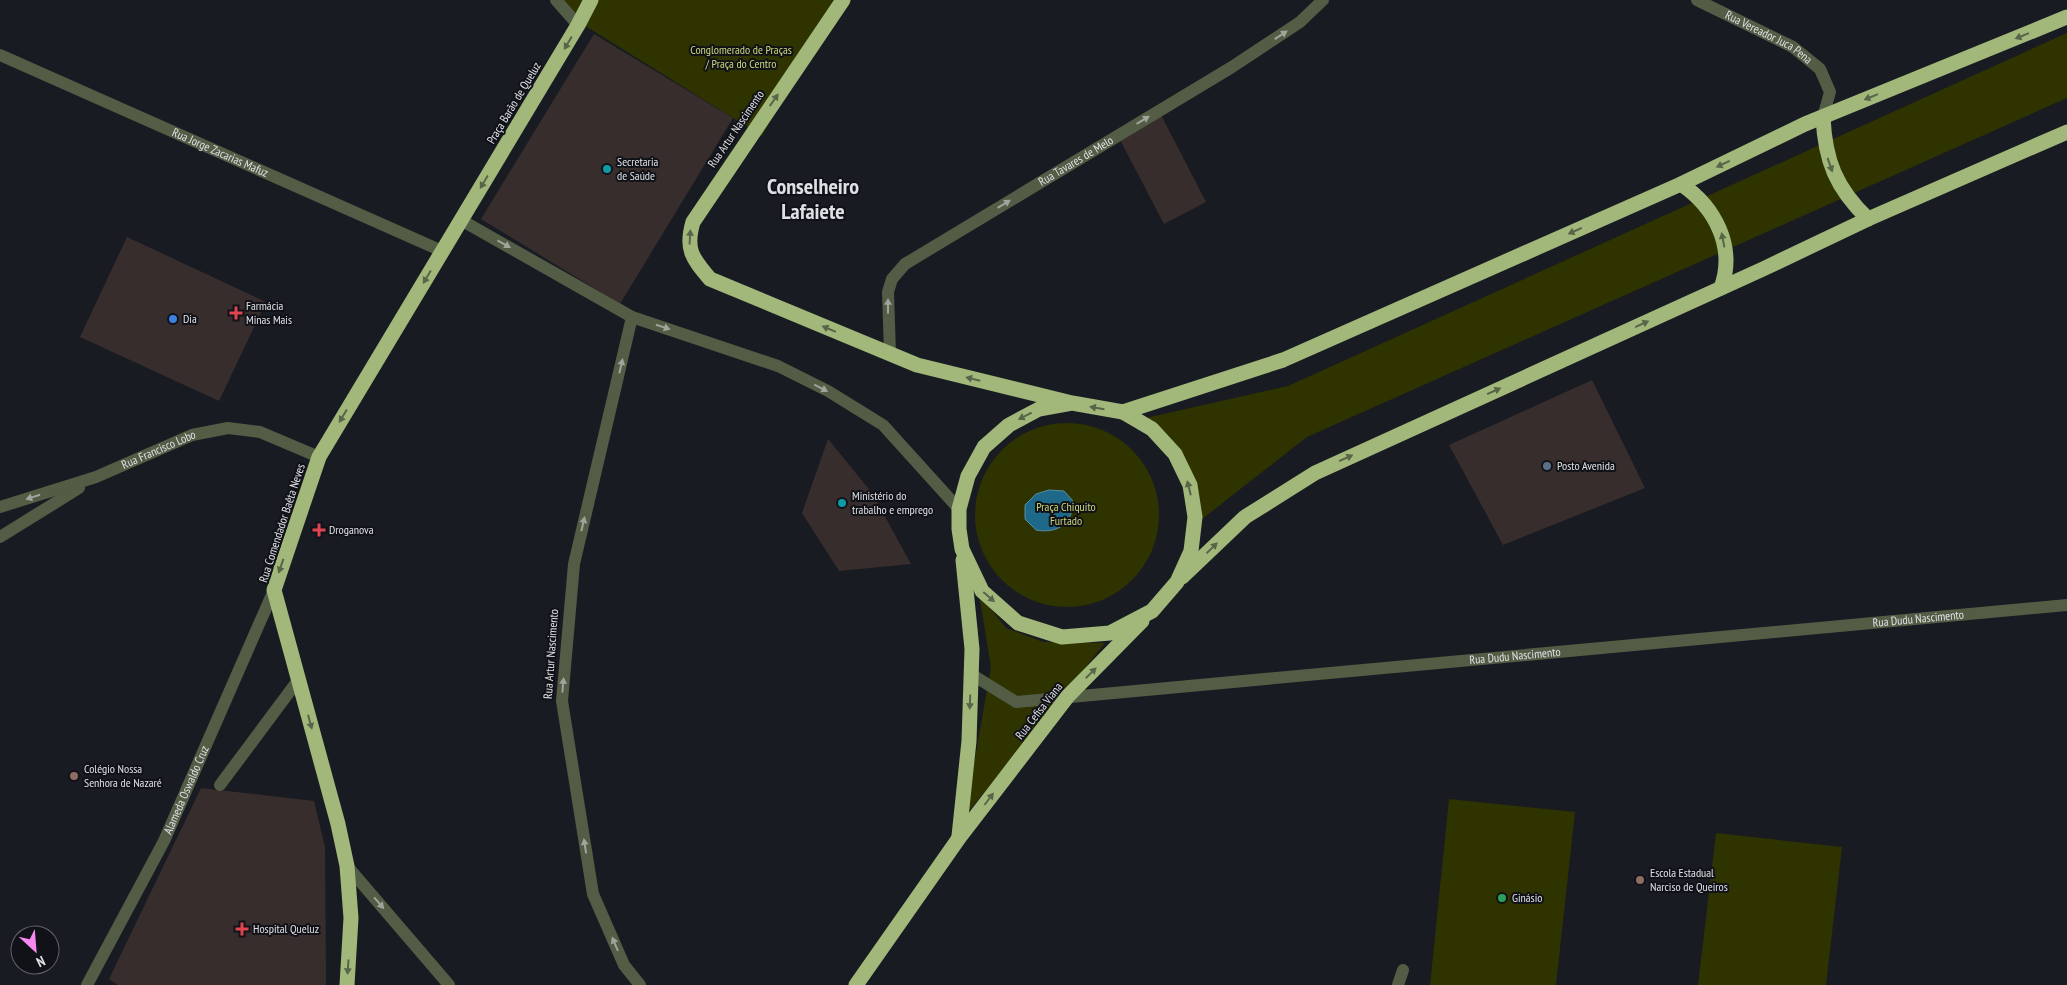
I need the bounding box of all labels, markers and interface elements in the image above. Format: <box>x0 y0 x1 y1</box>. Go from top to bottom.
street label: Rua Vereador Juca Pena <box>1723 7 1816 67</box>
one-way arrow <box>1274 30 1288 39</box>
one-way arrow <box>2015 32 2029 40</box>
one-way arrow <box>563 36 572 49</box>
park label: Conglomerado de Praças / Praça do Centro <box>690 42 792 71</box>
street label: Praça Barão de Queluz <box>483 59 544 146</box>
street label: Rua Artur Nascimento <box>704 87 767 170</box>
one-way arrow <box>769 93 779 107</box>
one-way arrow <box>1864 94 1879 101</box>
one-way arrow <box>1137 116 1150 125</box>
street label: Rua Jorge Zacarias Mafuz <box>170 124 271 180</box>
street label: Rua Tavares de Melo <box>1035 132 1116 189</box>
place label: Secretaria de Saúde <box>617 154 659 183</box>
one-way arrow <box>1827 157 1835 172</box>
one-way arrow <box>1716 160 1730 168</box>
marker: Secretaria de Saúde <box>601 163 613 175</box>
district label: Conselheiro Lafaiete <box>767 172 859 225</box>
one-way arrow <box>480 176 489 189</box>
one-way arrow <box>997 200 1010 209</box>
one-way arrow <box>1568 227 1582 235</box>
one-way arrow <box>687 229 695 245</box>
one-way arrow <box>1719 233 1727 248</box>
one-way arrow <box>497 240 510 249</box>
one-way arrow <box>422 270 431 283</box>
one-way arrow <box>884 297 892 313</box>
place label: Farmácia Minas Mais <box>246 298 292 327</box>
marker: Farmácia Minas Mais <box>230 307 242 319</box>
place label: Dia <box>183 311 197 326</box>
marker: Dia <box>167 313 179 325</box>
one-way arrow <box>1635 319 1649 327</box>
one-way arrow <box>656 324 671 332</box>
one-way arrow <box>821 325 836 332</box>
one-way arrow <box>617 359 625 374</box>
one-way arrow <box>966 375 981 383</box>
one-way arrow <box>814 384 829 392</box>
one-way arrow <box>1487 387 1501 395</box>
one-way arrow <box>1089 403 1105 411</box>
one-way arrow <box>339 410 348 423</box>
one-way arrow <box>1018 412 1032 420</box>
street label: Rua Francisco Lobo <box>119 426 197 472</box>
one-way arrow <box>1339 454 1353 462</box>
place label: Posto Avenida <box>1557 458 1615 473</box>
marker: Posto Avenida <box>1541 460 1553 472</box>
street label: Rua Comendador Baêta Neves <box>255 462 308 584</box>
one-way arrow <box>1185 480 1193 496</box>
place label: Ministério do trabalho e emprego <box>852 488 933 517</box>
one-way arrow <box>25 494 40 501</box>
marker: Ministério do trabalho e emprego <box>836 497 848 509</box>
park label: Praça Chiquito Furtado <box>1036 499 1096 528</box>
one-way arrow <box>579 517 587 532</box>
place label: Droganova <box>329 522 374 537</box>
marker: Droganova <box>313 524 325 536</box>
one-way arrow <box>1206 542 1218 554</box>
one-way arrow <box>277 559 285 574</box>
one-way arrow <box>983 592 996 603</box>
street label: Rua Dudu Nascimento <box>1872 607 1964 630</box>
street label: Rua Artur Nascimento <box>540 608 561 699</box>
street label: Rua Dudu Nascimento <box>1469 644 1561 667</box>
one-way arrow <box>1085 667 1097 679</box>
one-way arrow <box>559 677 567 693</box>
street label: Rua Cefisa Viana <box>1012 679 1066 742</box>
one-way arrow <box>966 694 974 710</box>
one-way arrow <box>307 715 315 730</box>
street label: Alameda Oswaldo Cruz <box>160 743 212 836</box>
place label: Colégio Nossa Senhora de Nazaré <box>84 761 162 790</box>
marker: Colégio Nossa Senhora de Nazaré <box>68 770 80 782</box>
one-way arrow <box>984 792 994 806</box>
one-way arrow <box>581 837 589 853</box>
place label: Escola Estadual Narciso de Queiros <box>1650 865 1728 894</box>
marker: Escola Estadual Narciso de Queiros <box>1634 874 1646 886</box>
place label: Ginásio <box>1512 890 1542 905</box>
marker: Ginásio <box>1496 892 1508 904</box>
one-way arrow <box>373 897 384 909</box>
place label: Hospital Queluz <box>253 921 319 936</box>
marker: Hospital Queluz <box>235 922 249 936</box>
north arrow <box>10 925 60 975</box>
one-way arrow <box>610 937 618 951</box>
text: N <box>33 952 48 971</box>
one-way arrow <box>343 959 351 975</box>

